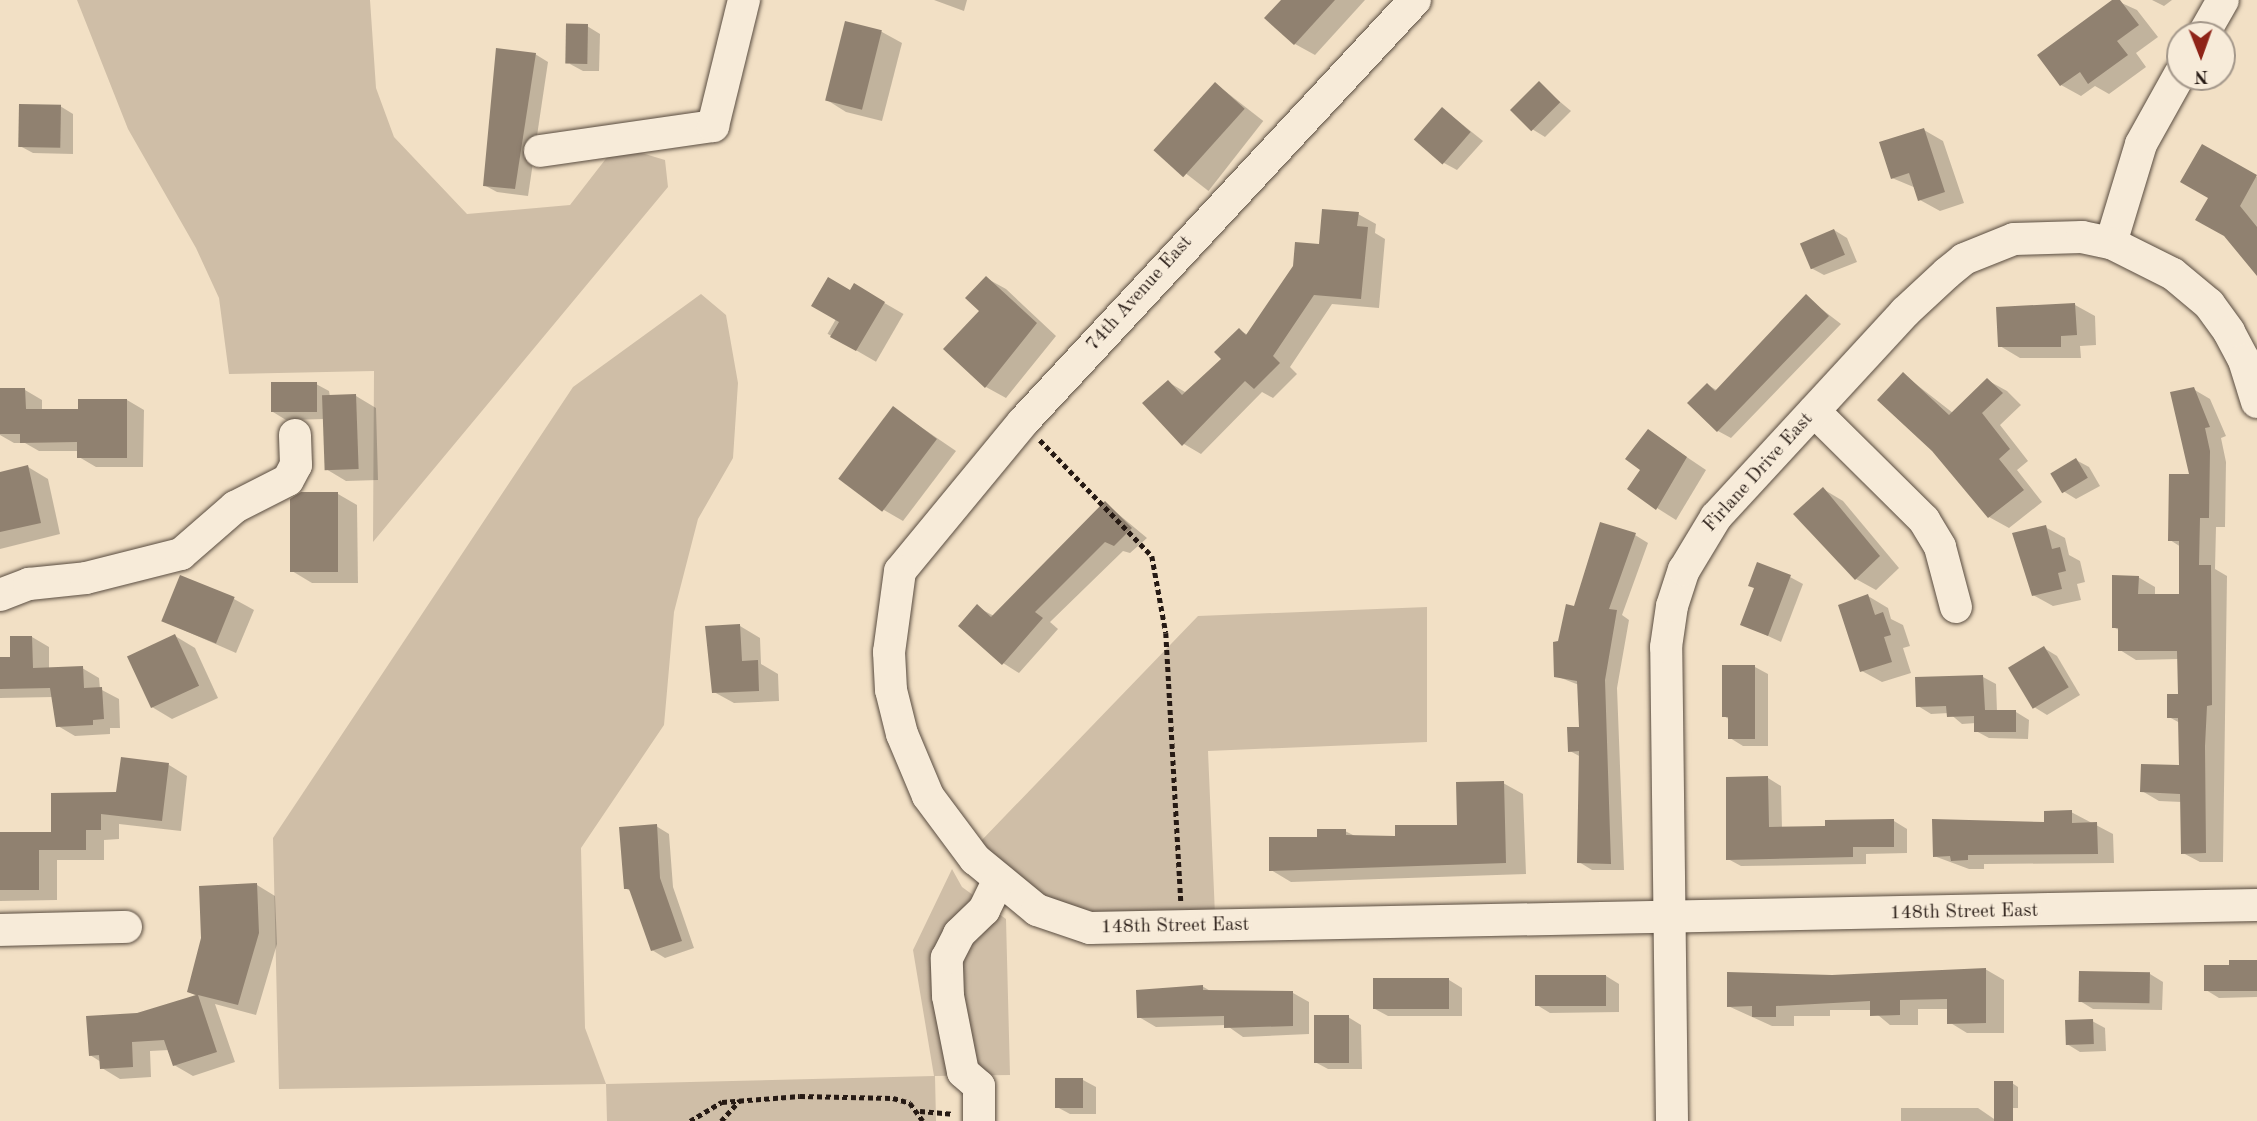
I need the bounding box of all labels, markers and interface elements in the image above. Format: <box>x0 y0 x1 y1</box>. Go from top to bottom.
north arrow <box>2166 21 2236 91</box>
text: N <box>2194 66 2209 85</box>
street label: 74th Avenue East <box>1082 232 1198 356</box>
street label: Firlane Drive East <box>1699 409 1819 537</box>
street label: 148th Street East <box>1890 900 2038 926</box>
street label: 148th Street East <box>1101 914 1249 940</box>

